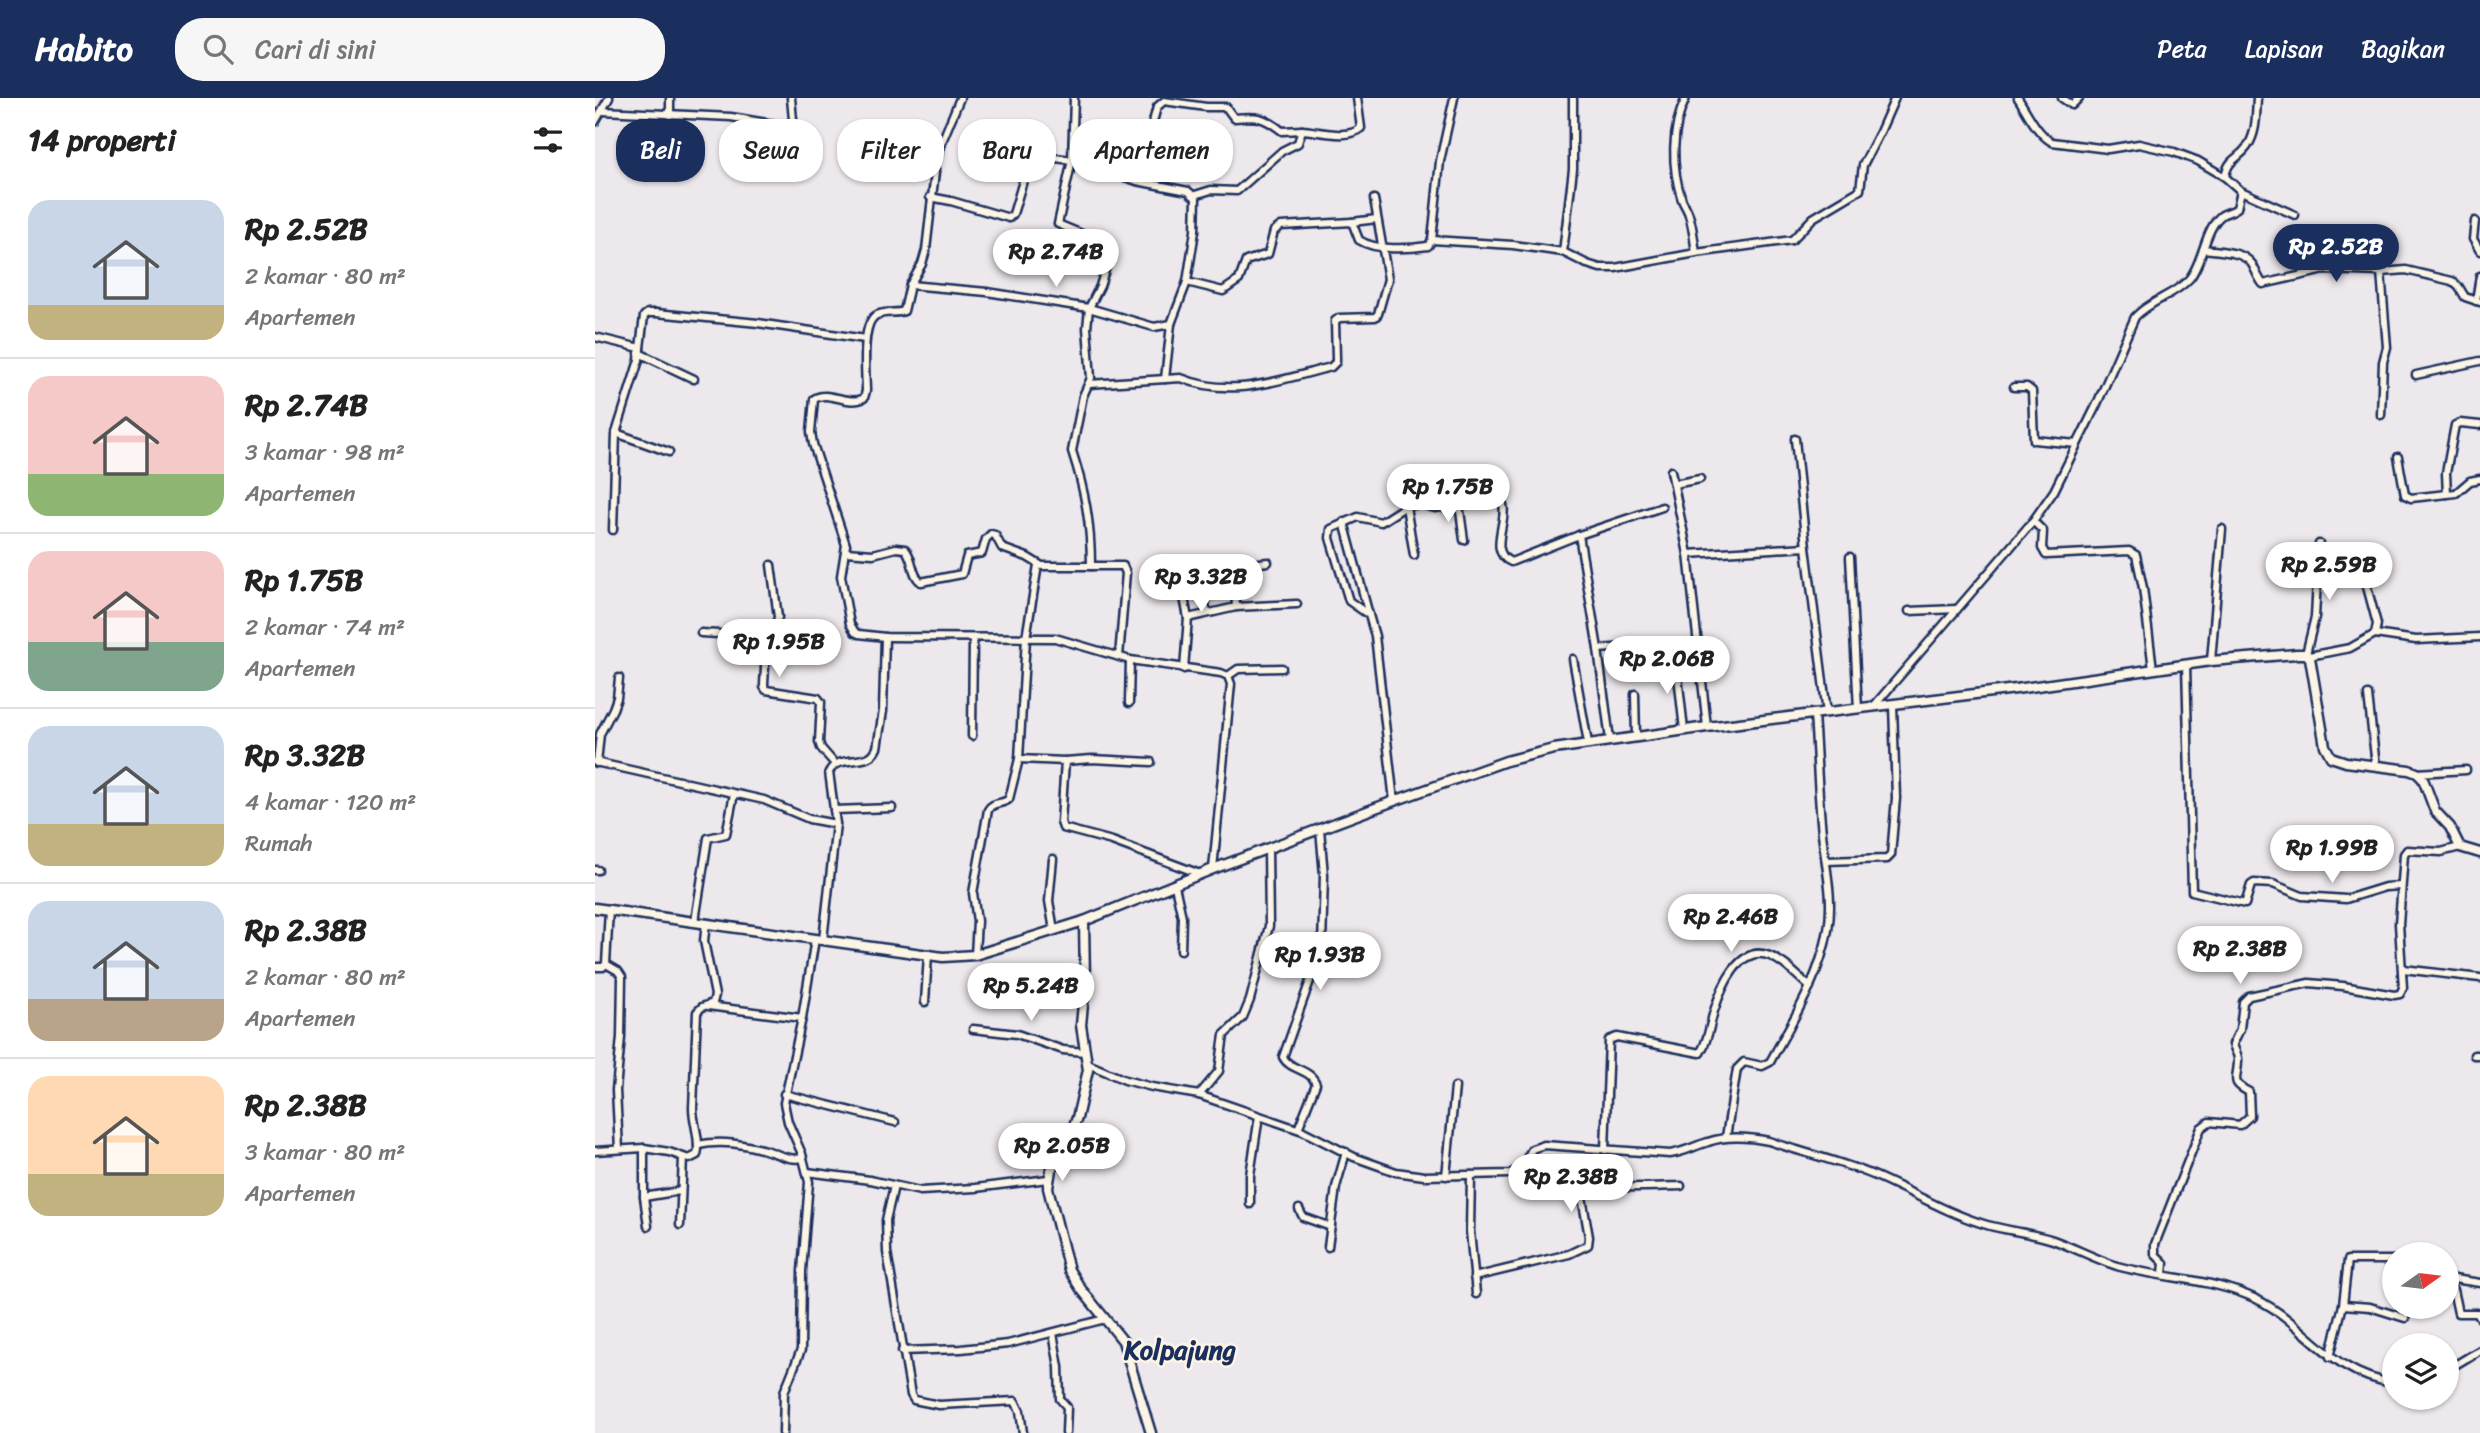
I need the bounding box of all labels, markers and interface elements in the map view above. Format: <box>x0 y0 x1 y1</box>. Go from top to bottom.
search box <box>175 18 665 81</box>
text: Habito <box>35 20 133 78</box>
text: Cari di sini <box>255 26 375 72</box>
text: Peta <box>2157 28 2207 70</box>
text: Lapisan <box>2245 28 2323 70</box>
text: Bagikan <box>2361 28 2445 70</box>
icon: search <box>199 30 237 68</box>
text: 14 properti <box>28 113 176 167</box>
chip: Beli <box>616 119 705 182</box>
chip: Sewa <box>719 119 823 182</box>
chip: Filter <box>837 119 944 182</box>
chip: Baru <box>958 119 1056 182</box>
chip: Apartemen <box>1070 119 1233 182</box>
icon: filters <box>529 121 567 159</box>
text: Rp 2.52B <box>245 202 368 256</box>
pin: Rp 2.52B <box>2264 225 2408 284</box>
text: Rp 2.52B <box>2289 226 2383 267</box>
icon: home <box>84 228 168 312</box>
pin: Rp 2.74B <box>984 230 1128 289</box>
text: Rp 2.74B <box>1009 231 1103 272</box>
text: 2 kamar · 80 m² <box>245 256 406 297</box>
text: Apartemen <box>245 297 355 338</box>
text: Rp 2.74B <box>245 378 368 432</box>
icon: home <box>84 404 168 488</box>
text: 3 kamar · 98 m² <box>245 432 405 473</box>
pin: Rp 1.75B <box>1376 464 1520 524</box>
text: Rp 1.75B <box>1403 466 1493 507</box>
text: Apartemen <box>245 473 355 514</box>
pin: Rp 2.59B <box>2257 542 2401 602</box>
text: Rp 2.59B <box>2282 544 2377 585</box>
text: Rp 1.75B <box>245 553 363 607</box>
pin: Rp 3.32B <box>1129 554 1273 614</box>
text: Rp 3.32B <box>1155 556 1247 597</box>
icon: home <box>84 579 168 663</box>
text: 2 kamar · 74 m² <box>245 607 405 648</box>
pin: Rp 1.95B <box>707 620 851 679</box>
text: Rp 1.95B <box>733 621 825 662</box>
pin: Rp 2.06B <box>1595 636 1739 696</box>
text: Rp 2.06B <box>1620 638 1714 679</box>
text: Apartemen <box>245 648 355 689</box>
text: Rp 3.32B <box>245 728 365 782</box>
icon: home <box>84 754 168 838</box>
text: 4 kamar · 120 m² <box>245 782 416 823</box>
text: Rumah <box>245 823 313 864</box>
pin: Rp 1.99B <box>2260 826 2404 885</box>
text: Rp 1.99B <box>2286 827 2378 868</box>
pin: Rp 2.46B <box>1659 894 1803 954</box>
text: Rp 2.46B <box>1684 896 1778 937</box>
text: Rp 2.38B <box>245 903 367 957</box>
pin: Rp 2.38B <box>2168 926 2312 986</box>
text: Rp 2.38B <box>2193 928 2287 969</box>
icon: home <box>84 929 168 1013</box>
pin: Rp 1.93B <box>1248 932 1392 992</box>
text: Rp 1.93B <box>1275 934 1365 975</box>
text: 2 kamar · 80 m² <box>245 957 406 998</box>
pin: Rp 5.24B <box>959 964 1103 1023</box>
text: Rp 5.24B <box>983 965 1079 1006</box>
text: Apartemen <box>245 998 355 1039</box>
text: Rp 2.38B <box>245 1078 367 1132</box>
icon: home <box>84 1104 168 1188</box>
pin: Rp 2.05B <box>990 1124 1134 1183</box>
text: Rp 2.05B <box>1014 1125 1110 1166</box>
text: 3 kamar · 80 m² <box>245 1132 405 1173</box>
pin: Rp 2.38B <box>1499 1154 1643 1214</box>
text: Rp 2.38B <box>1524 1156 1618 1197</box>
text: Apartemen <box>245 1173 355 1214</box>
north arrow <box>2382 1242 2459 1320</box>
map controls <box>2382 1242 2459 1410</box>
district label: Kolpajung <box>1123 1327 1236 1373</box>
button: layers <box>2382 1333 2459 1410</box>

